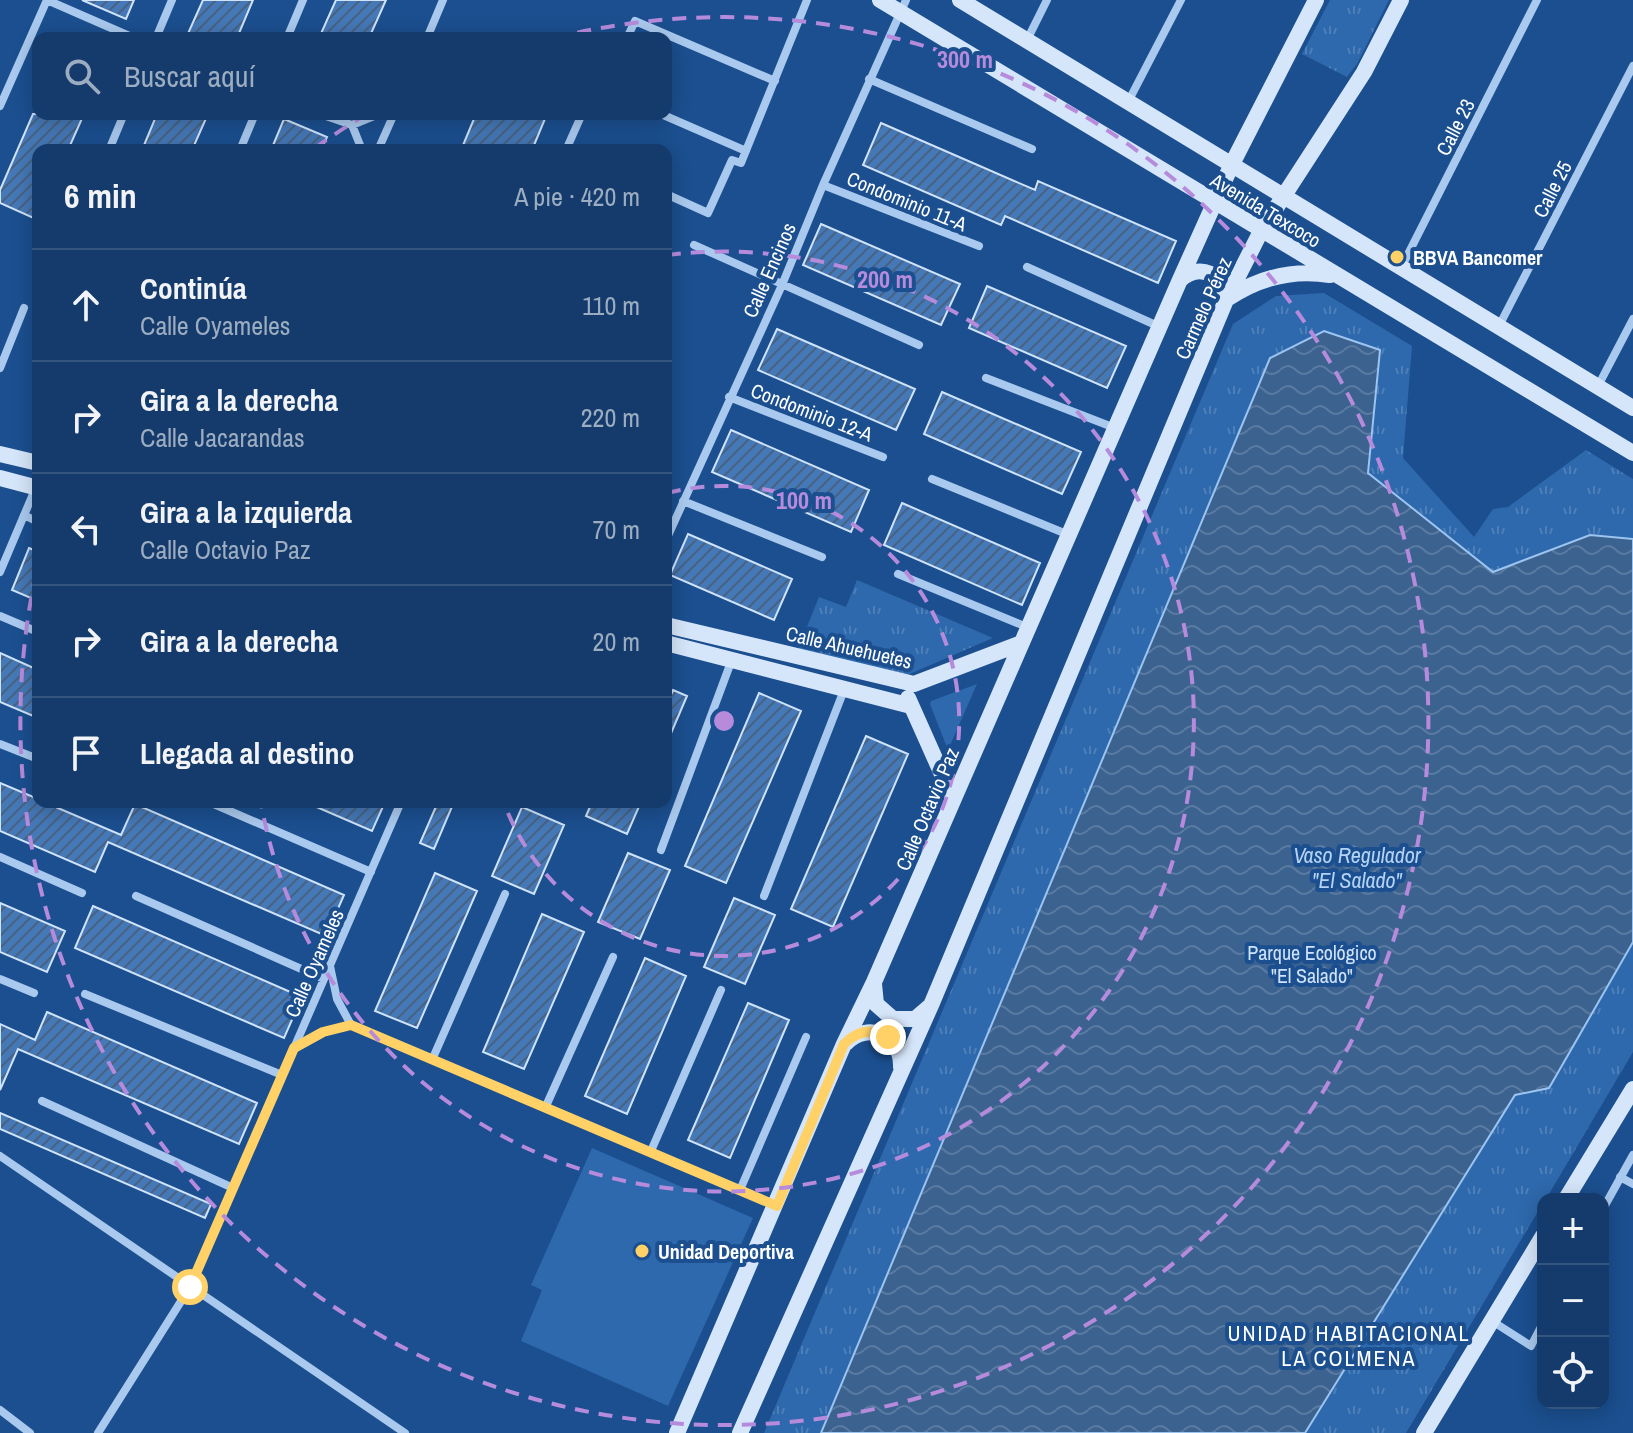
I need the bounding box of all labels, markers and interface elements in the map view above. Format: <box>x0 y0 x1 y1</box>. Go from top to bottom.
search box <box>32 32 672 120</box>
text: 300 m <box>937 43 993 75</box>
icon: search <box>60 54 104 98</box>
text: Buscar aquí <box>124 56 255 96</box>
street label: Calle 23 <box>1429 94 1481 160</box>
street label: Calle 25 <box>1526 156 1578 222</box>
street label: Condominio 11-A <box>843 165 971 237</box>
street label: Avenida Texcoco <box>1205 166 1326 254</box>
text: 6 min <box>64 173 137 219</box>
text: A pie · 420 m <box>514 179 640 214</box>
street label: Calle Encinos <box>736 218 802 322</box>
place label: BBVA Bancomer <box>1413 244 1543 271</box>
marker: BBVA Bancomer <box>1388 248 1406 266</box>
street label: Carmelo Pérez <box>1168 253 1238 363</box>
text: 200 m <box>857 263 913 295</box>
text: Continúa <box>140 268 247 308</box>
icon: ahead <box>64 283 108 327</box>
text: 110 m <box>582 288 640 323</box>
text: Calle Oyameles <box>140 308 290 343</box>
street label: Condominio 12-A <box>747 376 877 448</box>
text: Gira a la derecha <box>140 380 338 420</box>
icon: right <box>64 395 108 439</box>
text: 220 m <box>581 400 640 435</box>
text: Calle Jacarandas <box>140 420 305 455</box>
text: 100 m <box>776 484 832 516</box>
text: Gira a la izquierda <box>140 492 352 532</box>
icon: left <box>64 507 108 551</box>
text: 70 m <box>593 512 640 547</box>
text: Calle Octavio Paz <box>140 532 311 567</box>
icon: right <box>64 619 108 663</box>
street label: Calle Ahuehuetes <box>783 619 915 675</box>
text: Gira a la derecha <box>140 621 338 661</box>
text: 20 m <box>593 624 640 659</box>
centre of rings <box>710 707 738 735</box>
icon: arrive <box>64 731 108 775</box>
text: Llegada al destino <box>140 733 355 773</box>
street label: Calle Octavio Paz <box>889 743 965 875</box>
water label: Vaso Regulador "El Salado" <box>1293 840 1422 895</box>
street label: Calle Oyameles <box>278 905 350 1021</box>
park label: Parque Ecológico "El Salado" <box>1247 939 1377 989</box>
route end <box>870 1019 906 1055</box>
map controls <box>1537 1193 1609 1409</box>
button: + <box>1537 1193 1609 1265</box>
place label: Unidad Deportiva <box>658 1238 794 1265</box>
marker: Unidad Deportiva <box>633 1242 651 1260</box>
button: − <box>1537 1265 1609 1337</box>
route start <box>172 1269 208 1305</box>
district label: UNIDAD HABITACIONAL LA COLMENA <box>1227 1318 1471 1373</box>
button: locate <box>1537 1337 1609 1409</box>

